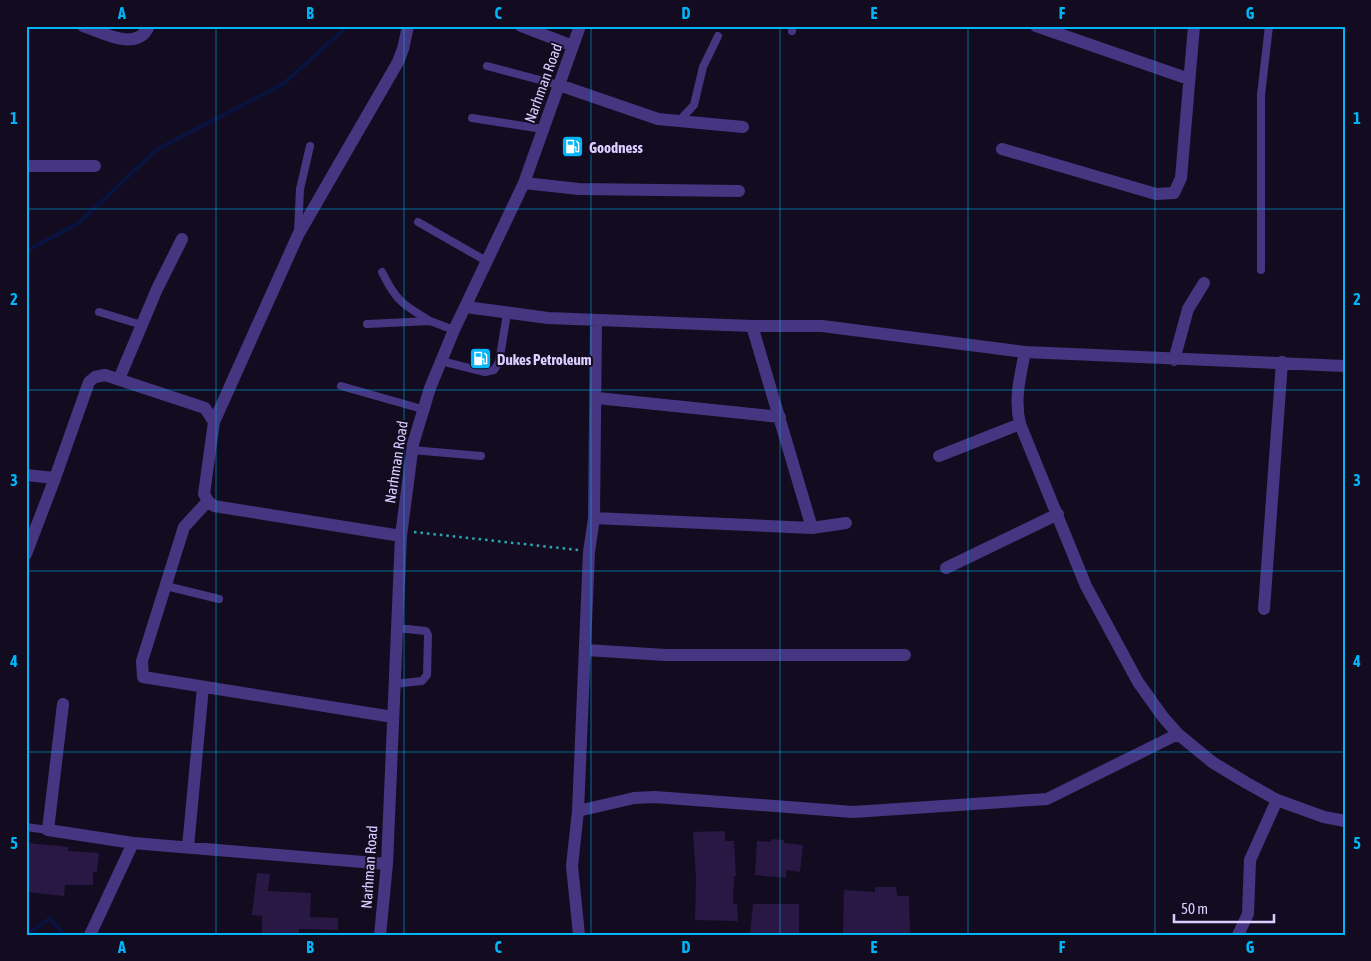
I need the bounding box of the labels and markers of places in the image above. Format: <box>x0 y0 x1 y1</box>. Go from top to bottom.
fuel station icon: Goodness <box>561 135 585 159</box>
place label: Goodness <box>589 139 644 156</box>
fuel station icon: Dukes Petroleum <box>469 347 493 371</box>
place label: Dukes Petroleum <box>497 351 592 368</box>

